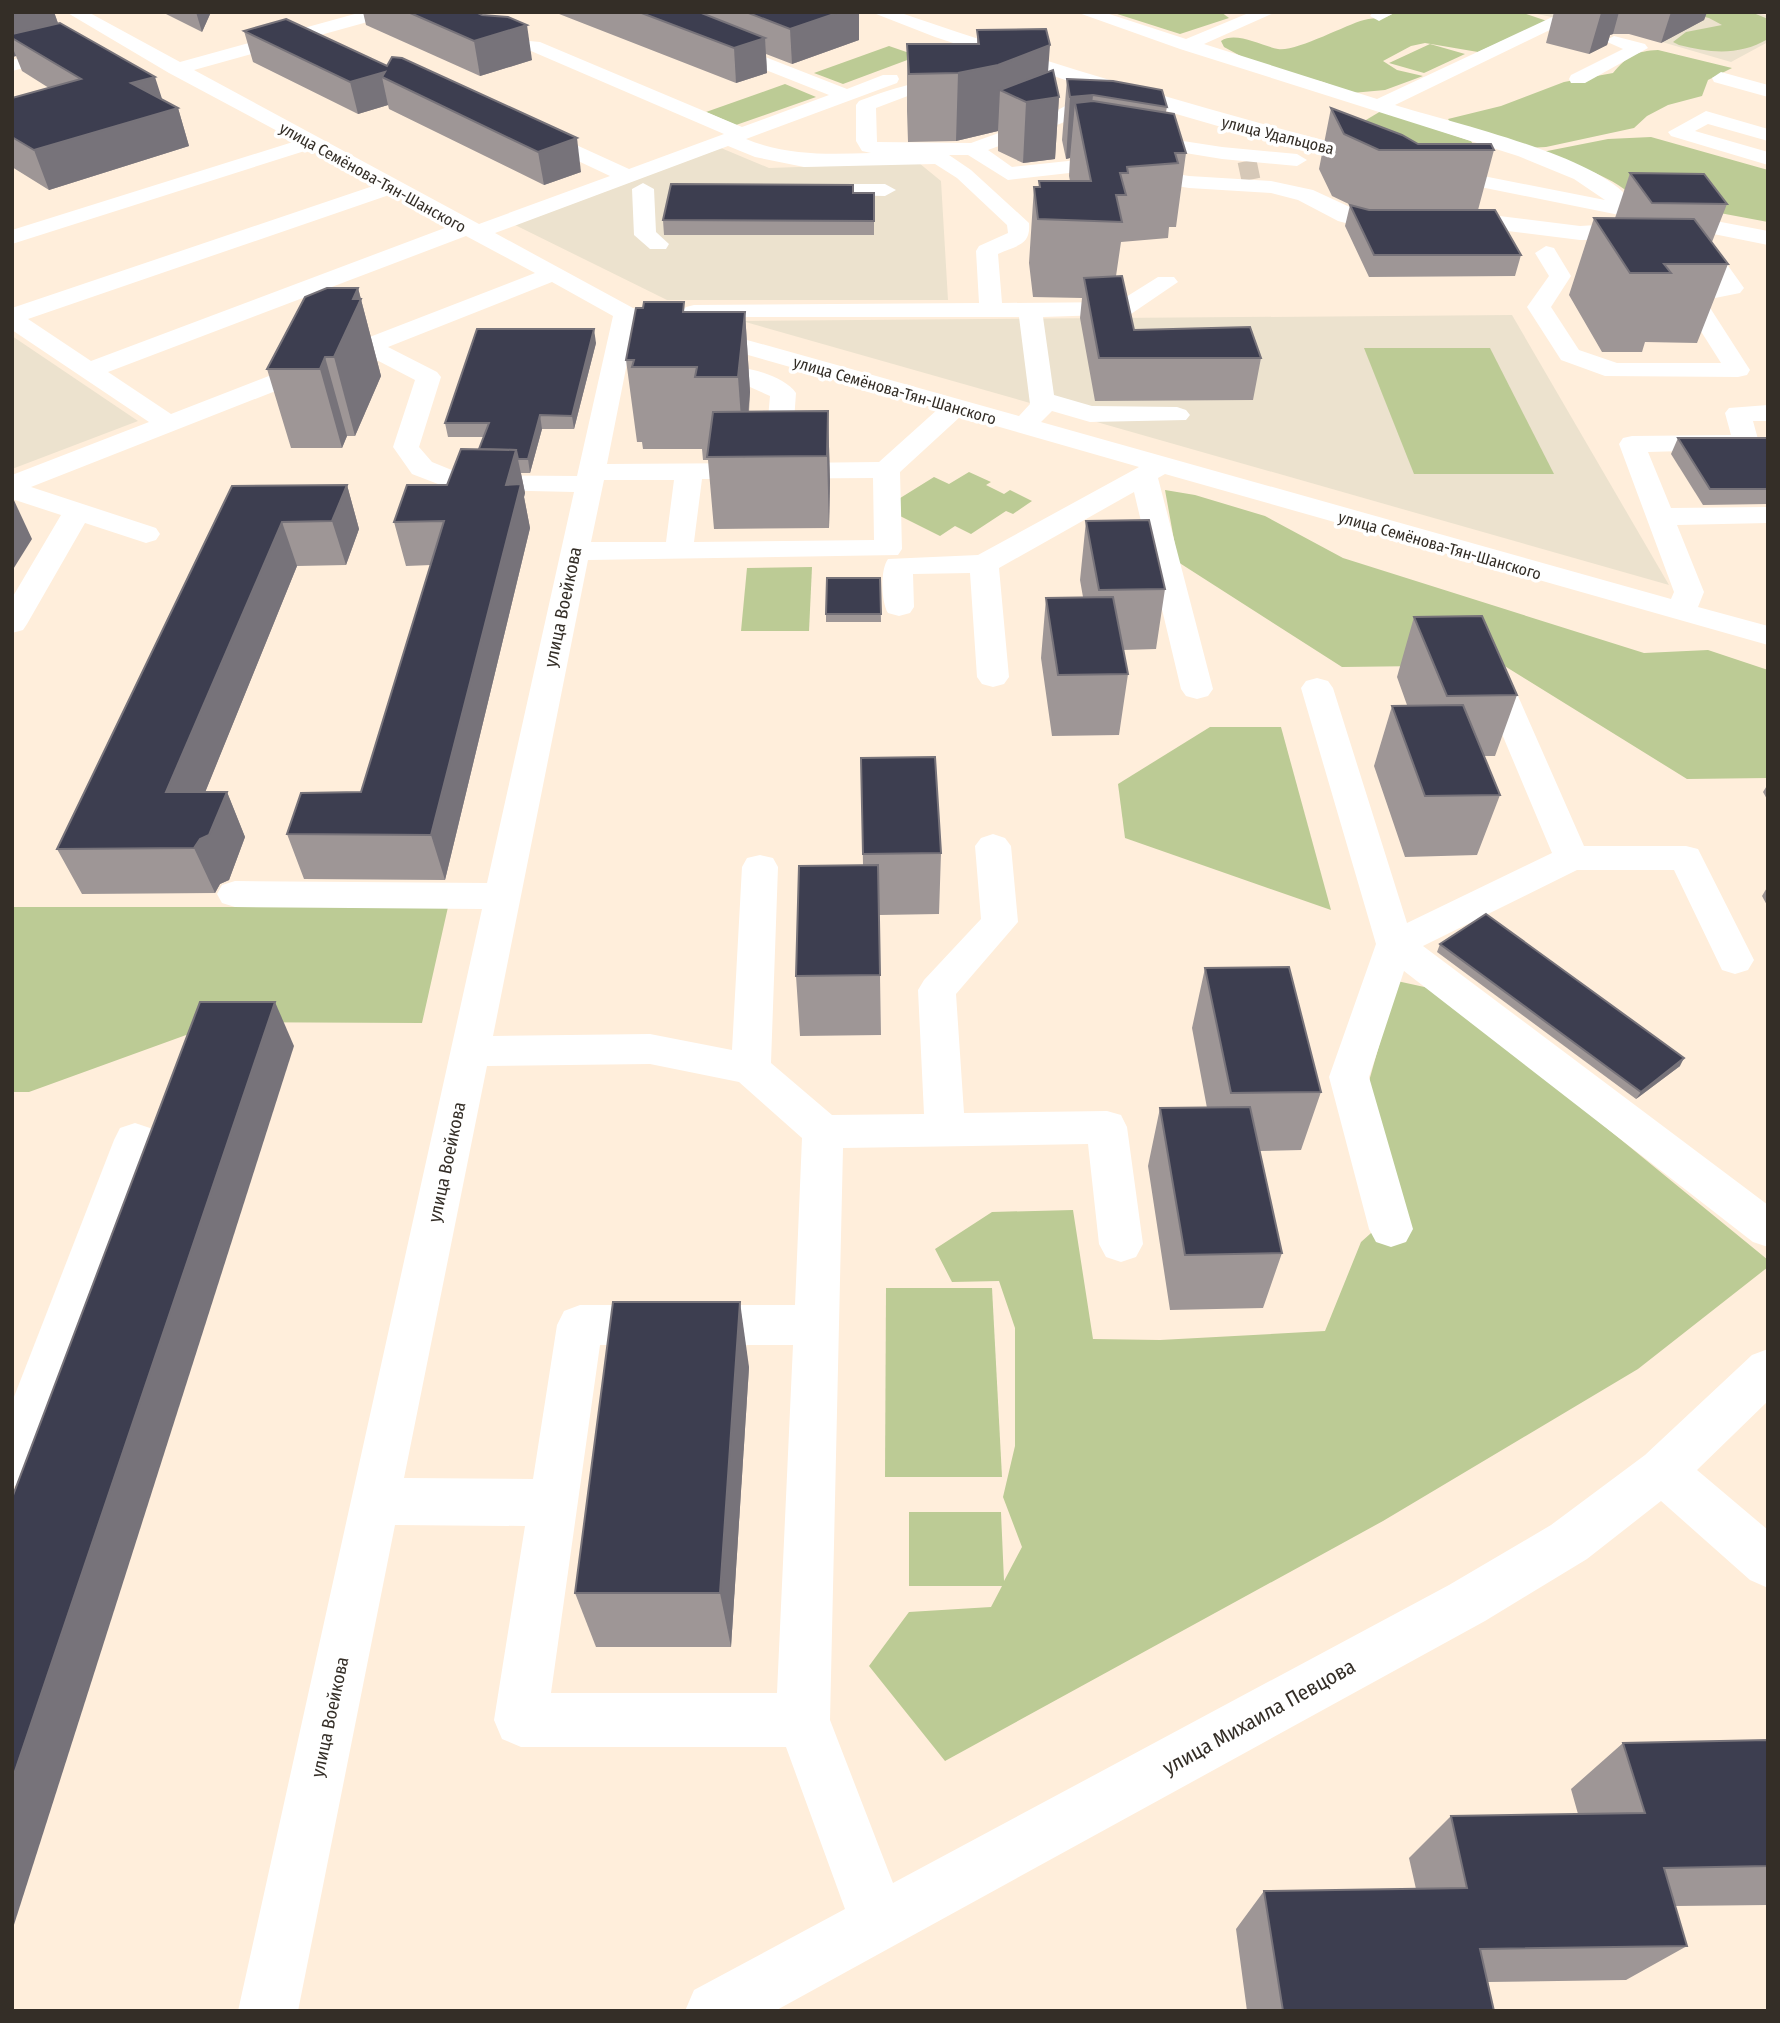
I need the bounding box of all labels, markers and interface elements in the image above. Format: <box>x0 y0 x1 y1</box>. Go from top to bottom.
street label: улица Удальцова <box>1220 112 1336 159</box>
street label: улица Семёнова-Тян-Шанского <box>276 118 469 237</box>
street label: улица Семёнова-Тян-Шанского <box>791 352 998 429</box>
street label: улица Семёнова-Тян-Шанского <box>1336 507 1543 584</box>
street label: улица Воейкова <box>539 545 587 669</box>
street label: улица Воейкова <box>423 1100 471 1224</box>
street label: улица Михаила Певцова <box>1158 1653 1360 1781</box>
street label: улица Воейкова <box>306 1655 354 1779</box>

